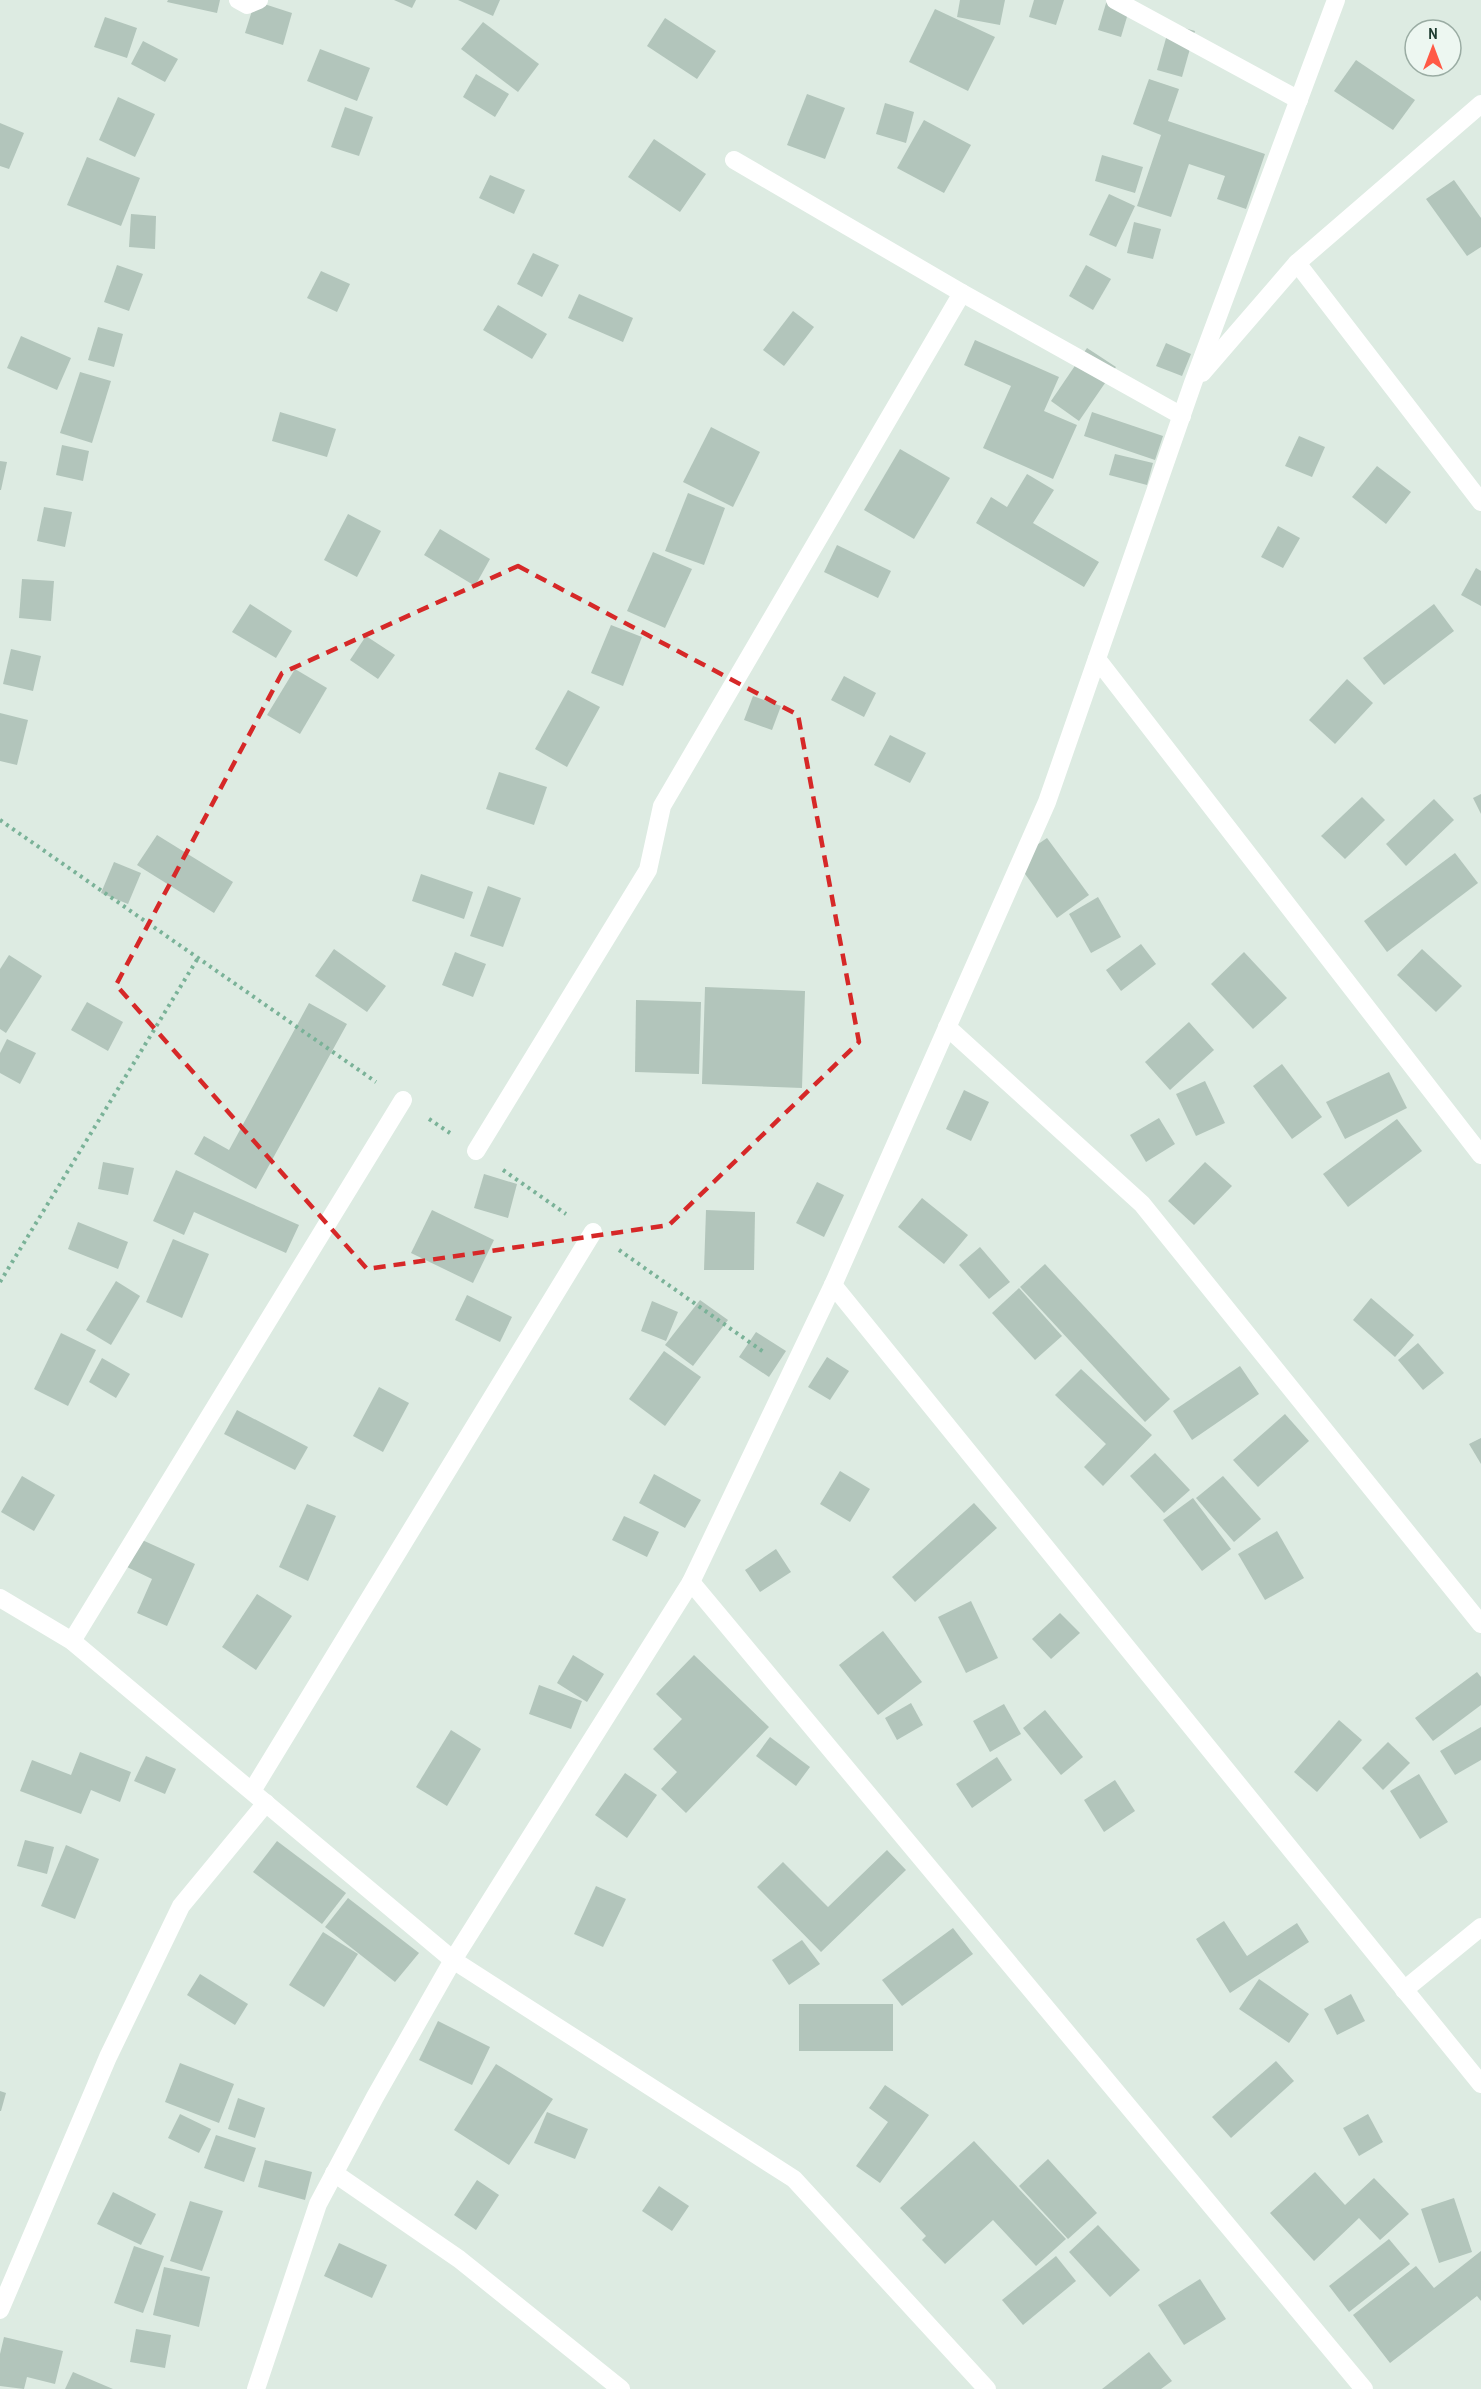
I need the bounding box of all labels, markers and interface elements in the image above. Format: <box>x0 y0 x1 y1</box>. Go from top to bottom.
north arrow <box>1403 18 1463 78</box>
text: N <box>1428 22 1438 44</box>

